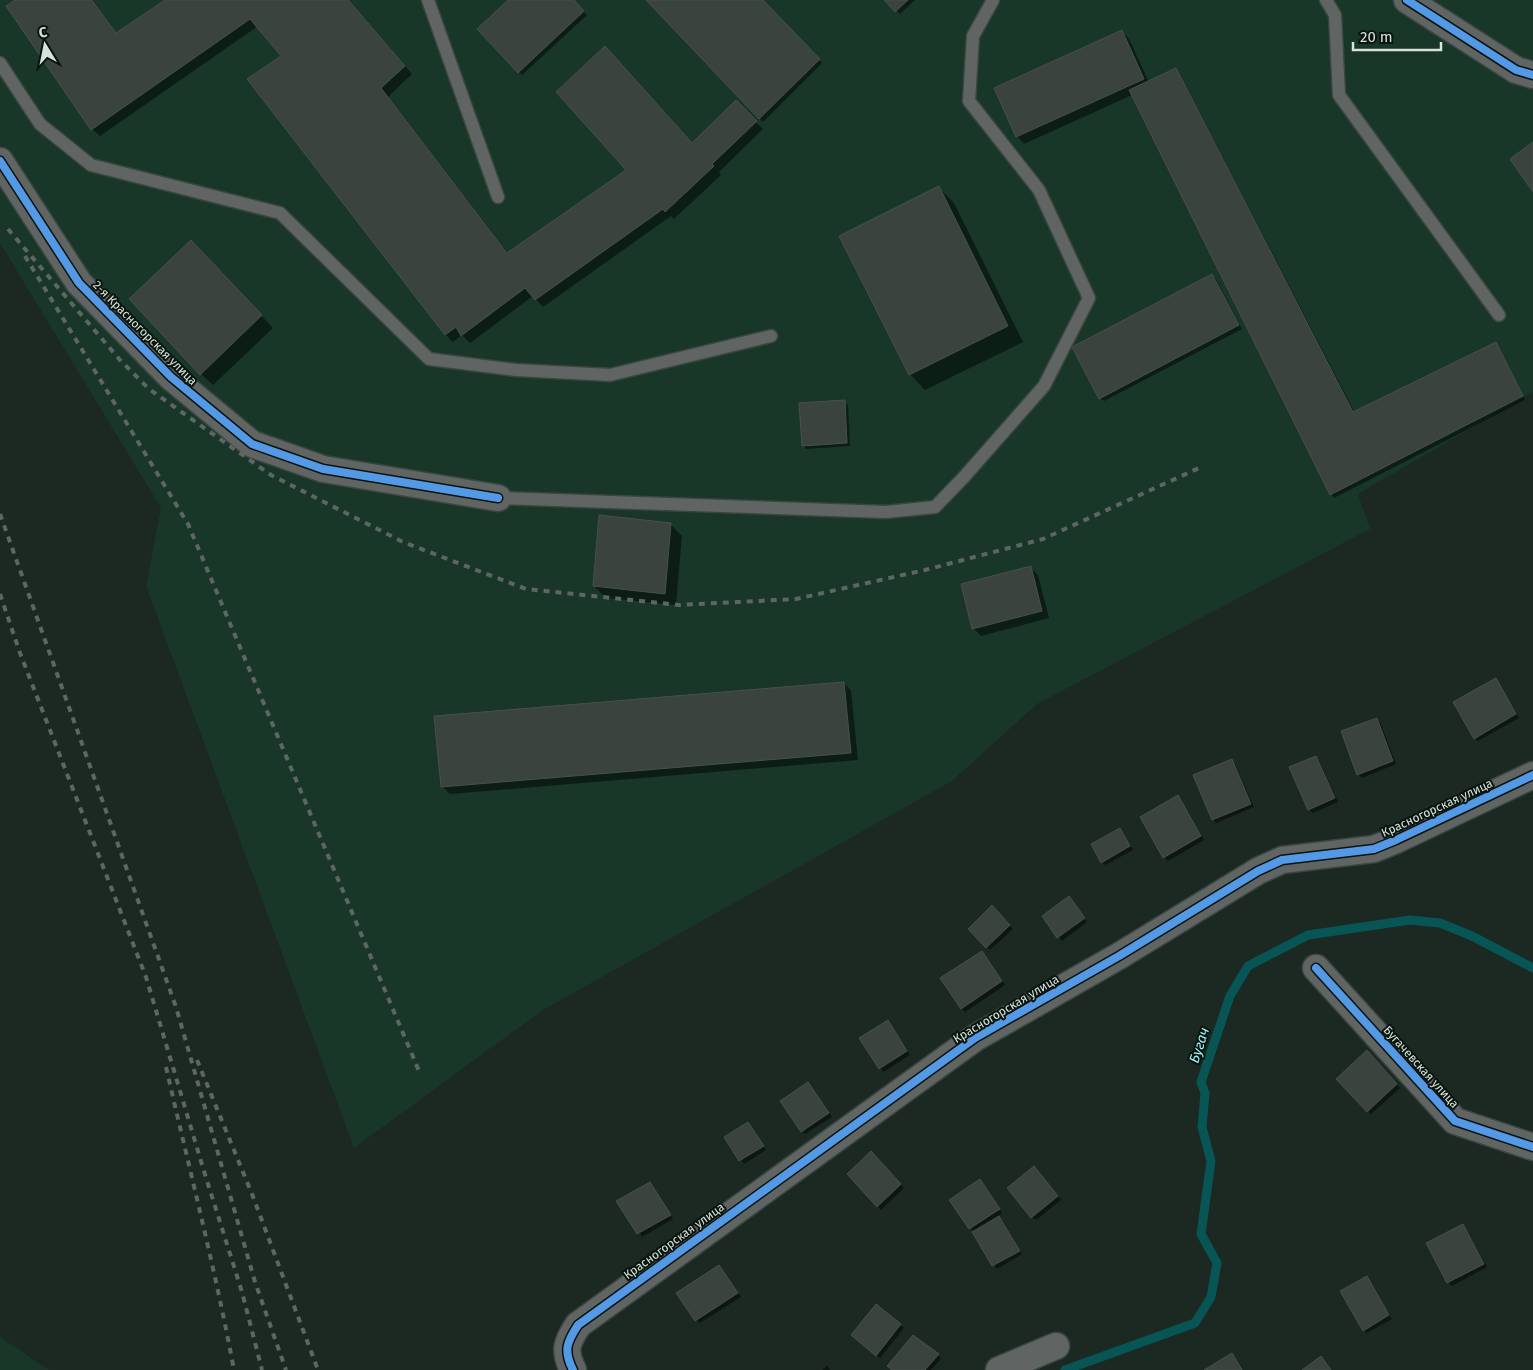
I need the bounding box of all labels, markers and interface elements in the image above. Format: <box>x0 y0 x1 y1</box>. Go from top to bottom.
north arrow <box>20 20 70 70</box>
scale bar <box>1353 20 1440 52</box>
text: С <box>37 24 48 42</box>
text: 20 m <box>1360 28 1393 46</box>
street label: 2-я Красногорская улица <box>90 278 200 388</box>
street label: Красногорская улица <box>1379 776 1495 840</box>
street label: Красногорская улица <box>951 972 1061 1046</box>
street label: Бугачевская улица <box>1381 1023 1461 1111</box>
water label: Бугач <box>1186 1025 1213 1065</box>
street label: Красногорская улица <box>621 1200 727 1282</box>

